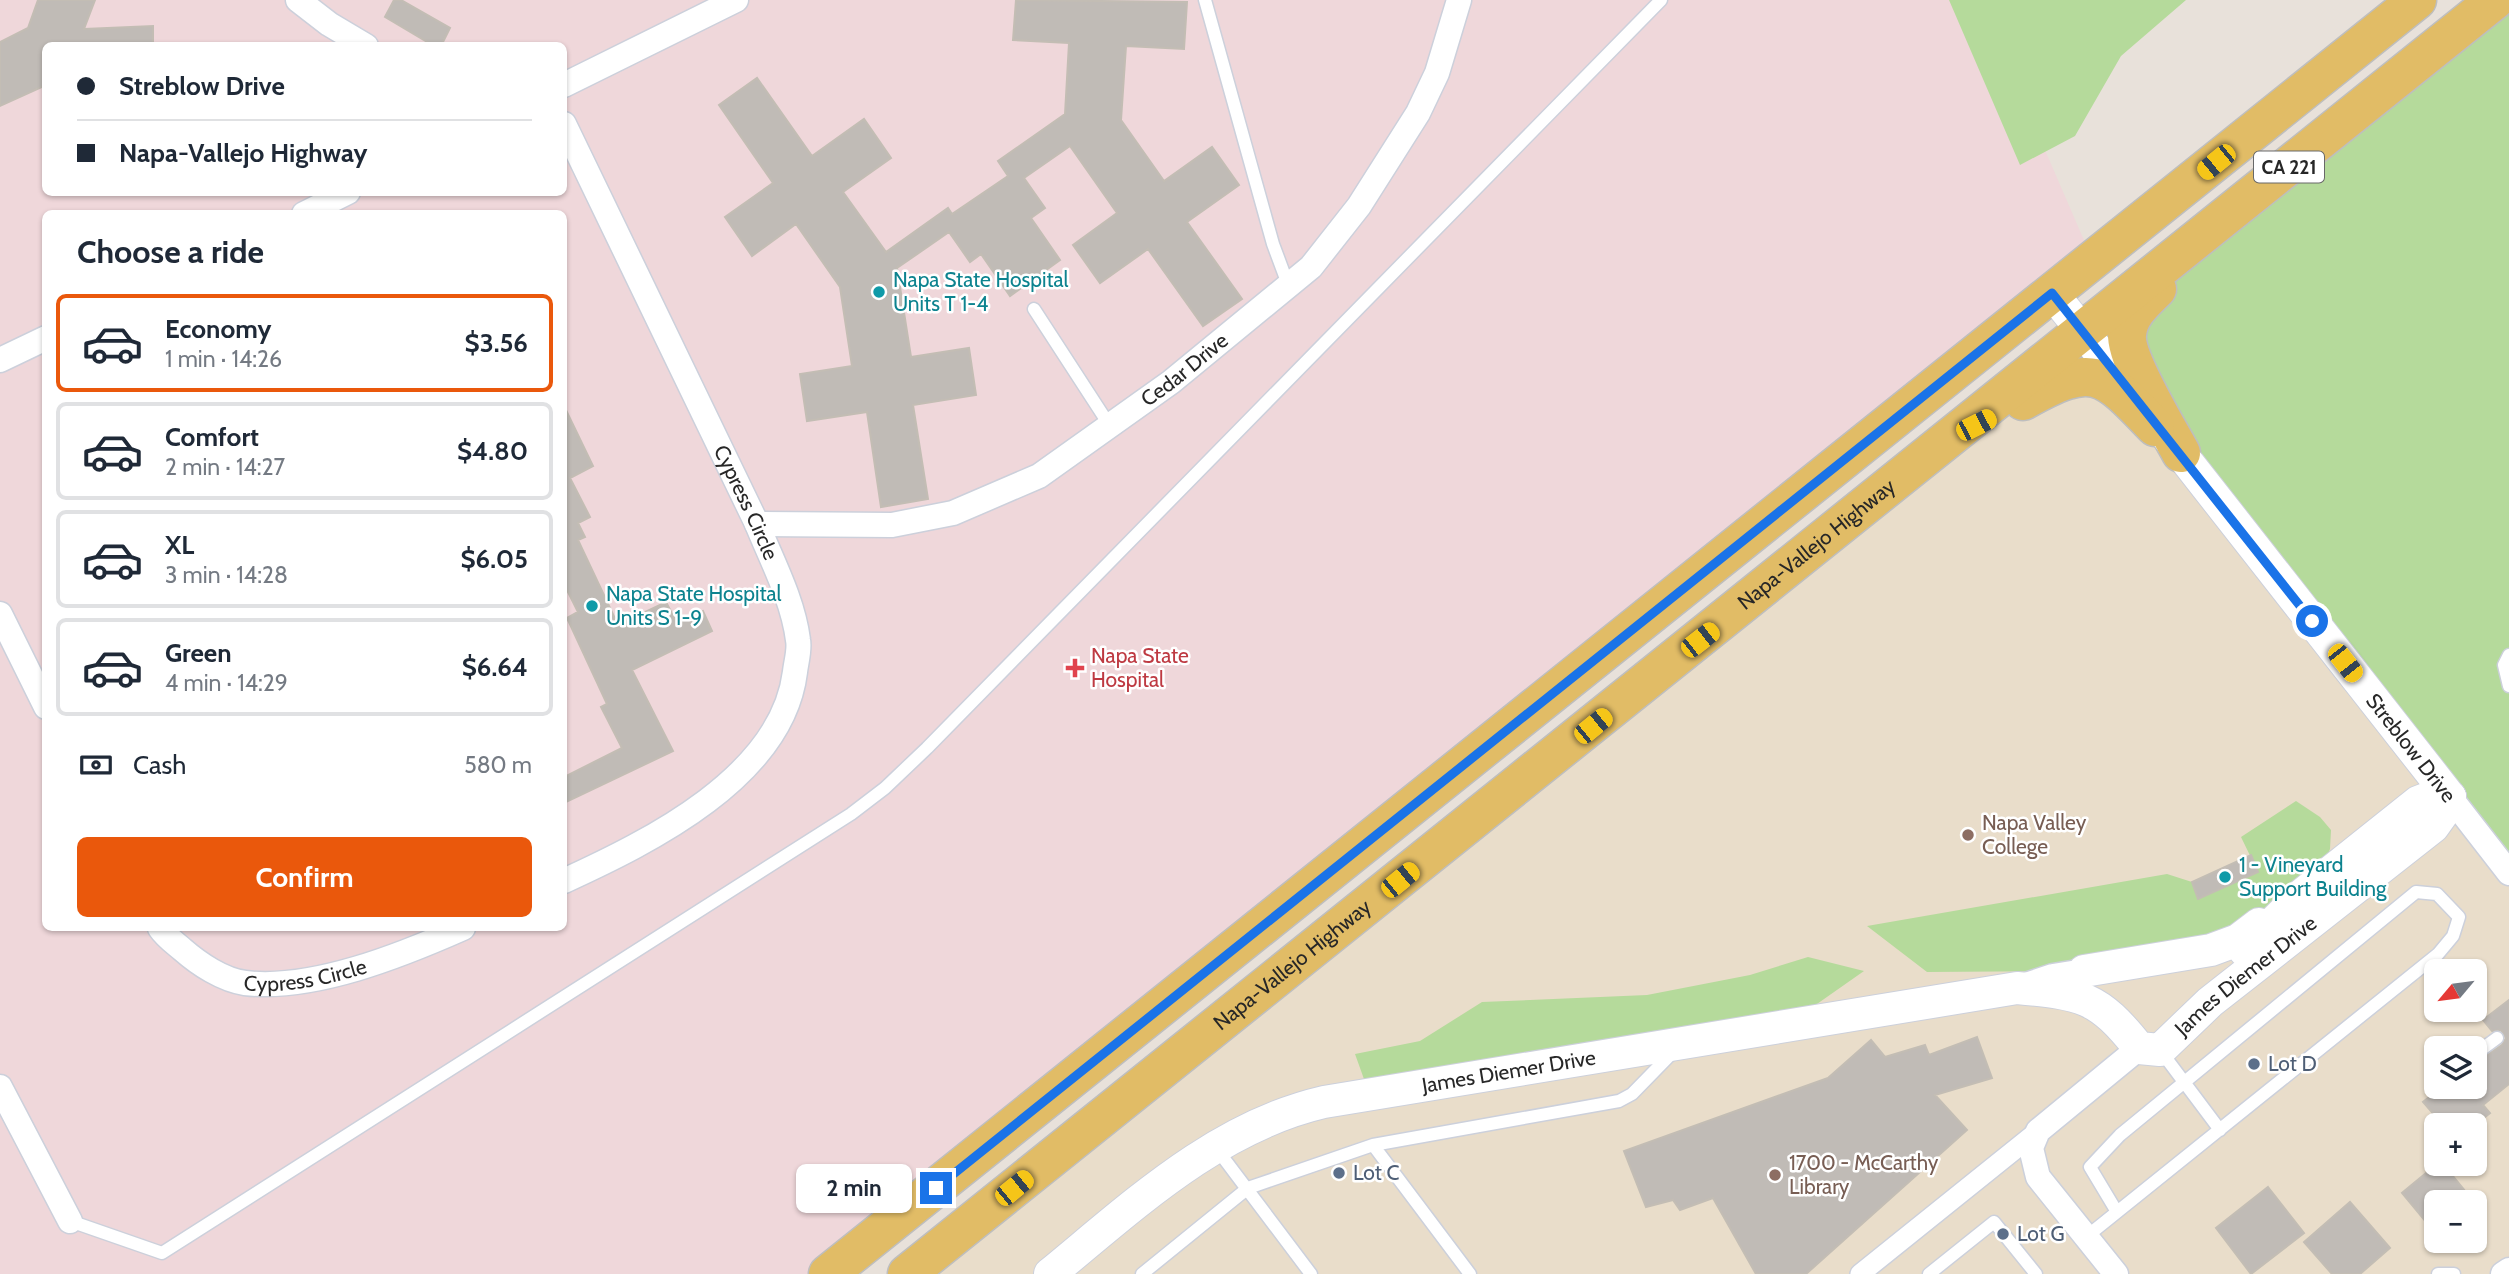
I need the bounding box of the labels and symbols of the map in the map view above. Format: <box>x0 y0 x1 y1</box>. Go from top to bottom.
car <box>2194 141 2239 183</box>
road number: CA 221 <box>2254 152 2324 182</box>
place label: Napa State Hospital Units T 1-4 <box>893 267 1069 316</box>
marker: Napa State Hospital Units T 1-4 <box>871 284 887 300</box>
street label: Cedar Drive <box>1136 327 1233 411</box>
car <box>1953 406 2000 444</box>
street label: Cypress Circle <box>709 441 784 564</box>
street label: Napa-Vallejo Highway <box>1732 473 1900 615</box>
place label: Napa State Hospital Units S 1-9 <box>606 581 782 630</box>
marker: Napa State Hospital Units S 1-9 <box>584 598 600 614</box>
route start <box>2296 605 2328 637</box>
car <box>1677 619 1724 661</box>
car <box>2324 640 2367 686</box>
place label: Napa State Hospital <box>1091 643 1189 692</box>
marker: Napa State Hospital <box>1065 658 1085 678</box>
street label: Streblow Drive <box>2361 688 2462 807</box>
car <box>1571 705 1616 747</box>
place label: Napa Valley College <box>1982 810 2087 859</box>
marker: Napa Valley College <box>1960 827 1976 843</box>
place label: 1 - Vineyard Support Building <box>2239 852 2387 901</box>
car <box>1378 859 1423 901</box>
marker: 1 - Vineyard Support Building <box>2217 869 2233 885</box>
street label: Napa-Vallejo Highway <box>1208 894 1376 1035</box>
street label: James Diemer Drive <box>2169 910 2322 1042</box>
street label: Cypress Circle <box>243 953 370 996</box>
north arrow <box>2424 959 2487 1022</box>
street label: James Diemer Drive <box>1419 1044 1598 1098</box>
place label: Lot D <box>2268 1051 2317 1076</box>
marker: Lot D <box>2246 1056 2262 1072</box>
place label: 1700 - McCarthy Library <box>1789 1150 1939 1199</box>
place label: Lot C <box>1353 1160 1400 1185</box>
callout: 2 min <box>796 1164 912 1212</box>
marker: Lot C <box>1331 1165 1347 1181</box>
car <box>992 1167 1037 1209</box>
marker: 1700 - McCarthy Library <box>1767 1167 1783 1183</box>
route end <box>920 1172 952 1204</box>
place label: Lot G <box>2017 1221 2065 1246</box>
marker: Lot G <box>1995 1226 2011 1242</box>

